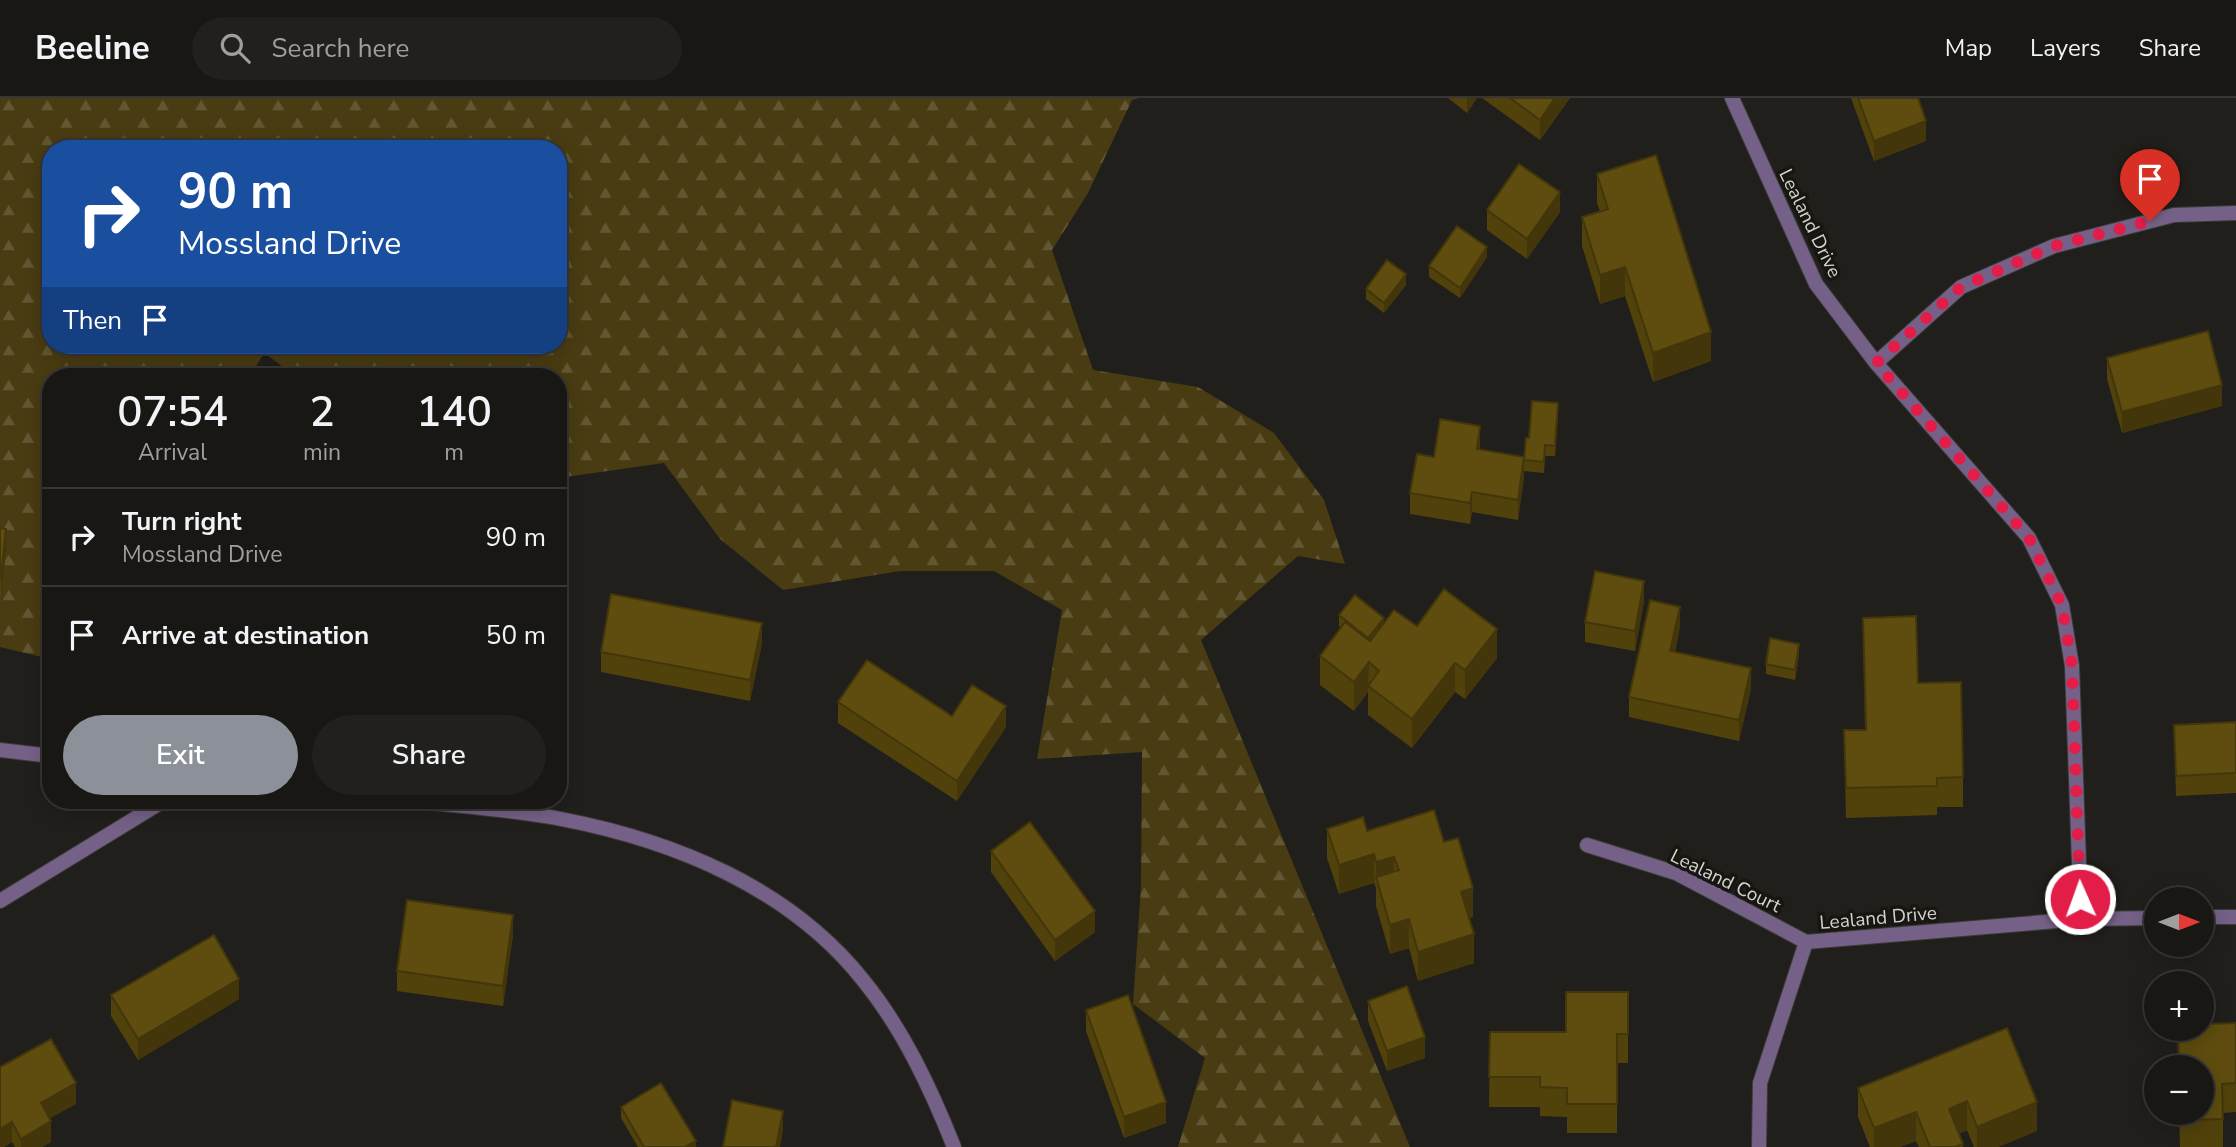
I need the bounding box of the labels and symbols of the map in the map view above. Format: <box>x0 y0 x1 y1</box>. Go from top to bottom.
pin <box>2120 149 2180 221</box>
street label: Lealand Drive <box>1773 165 1848 282</box>
street label: Lealand Court <box>1666 843 1786 919</box>
position arrow <box>2043 862 2117 936</box>
north arrow <box>2144 887 2214 957</box>
street label: Lealand Drive <box>1818 900 1938 936</box>

